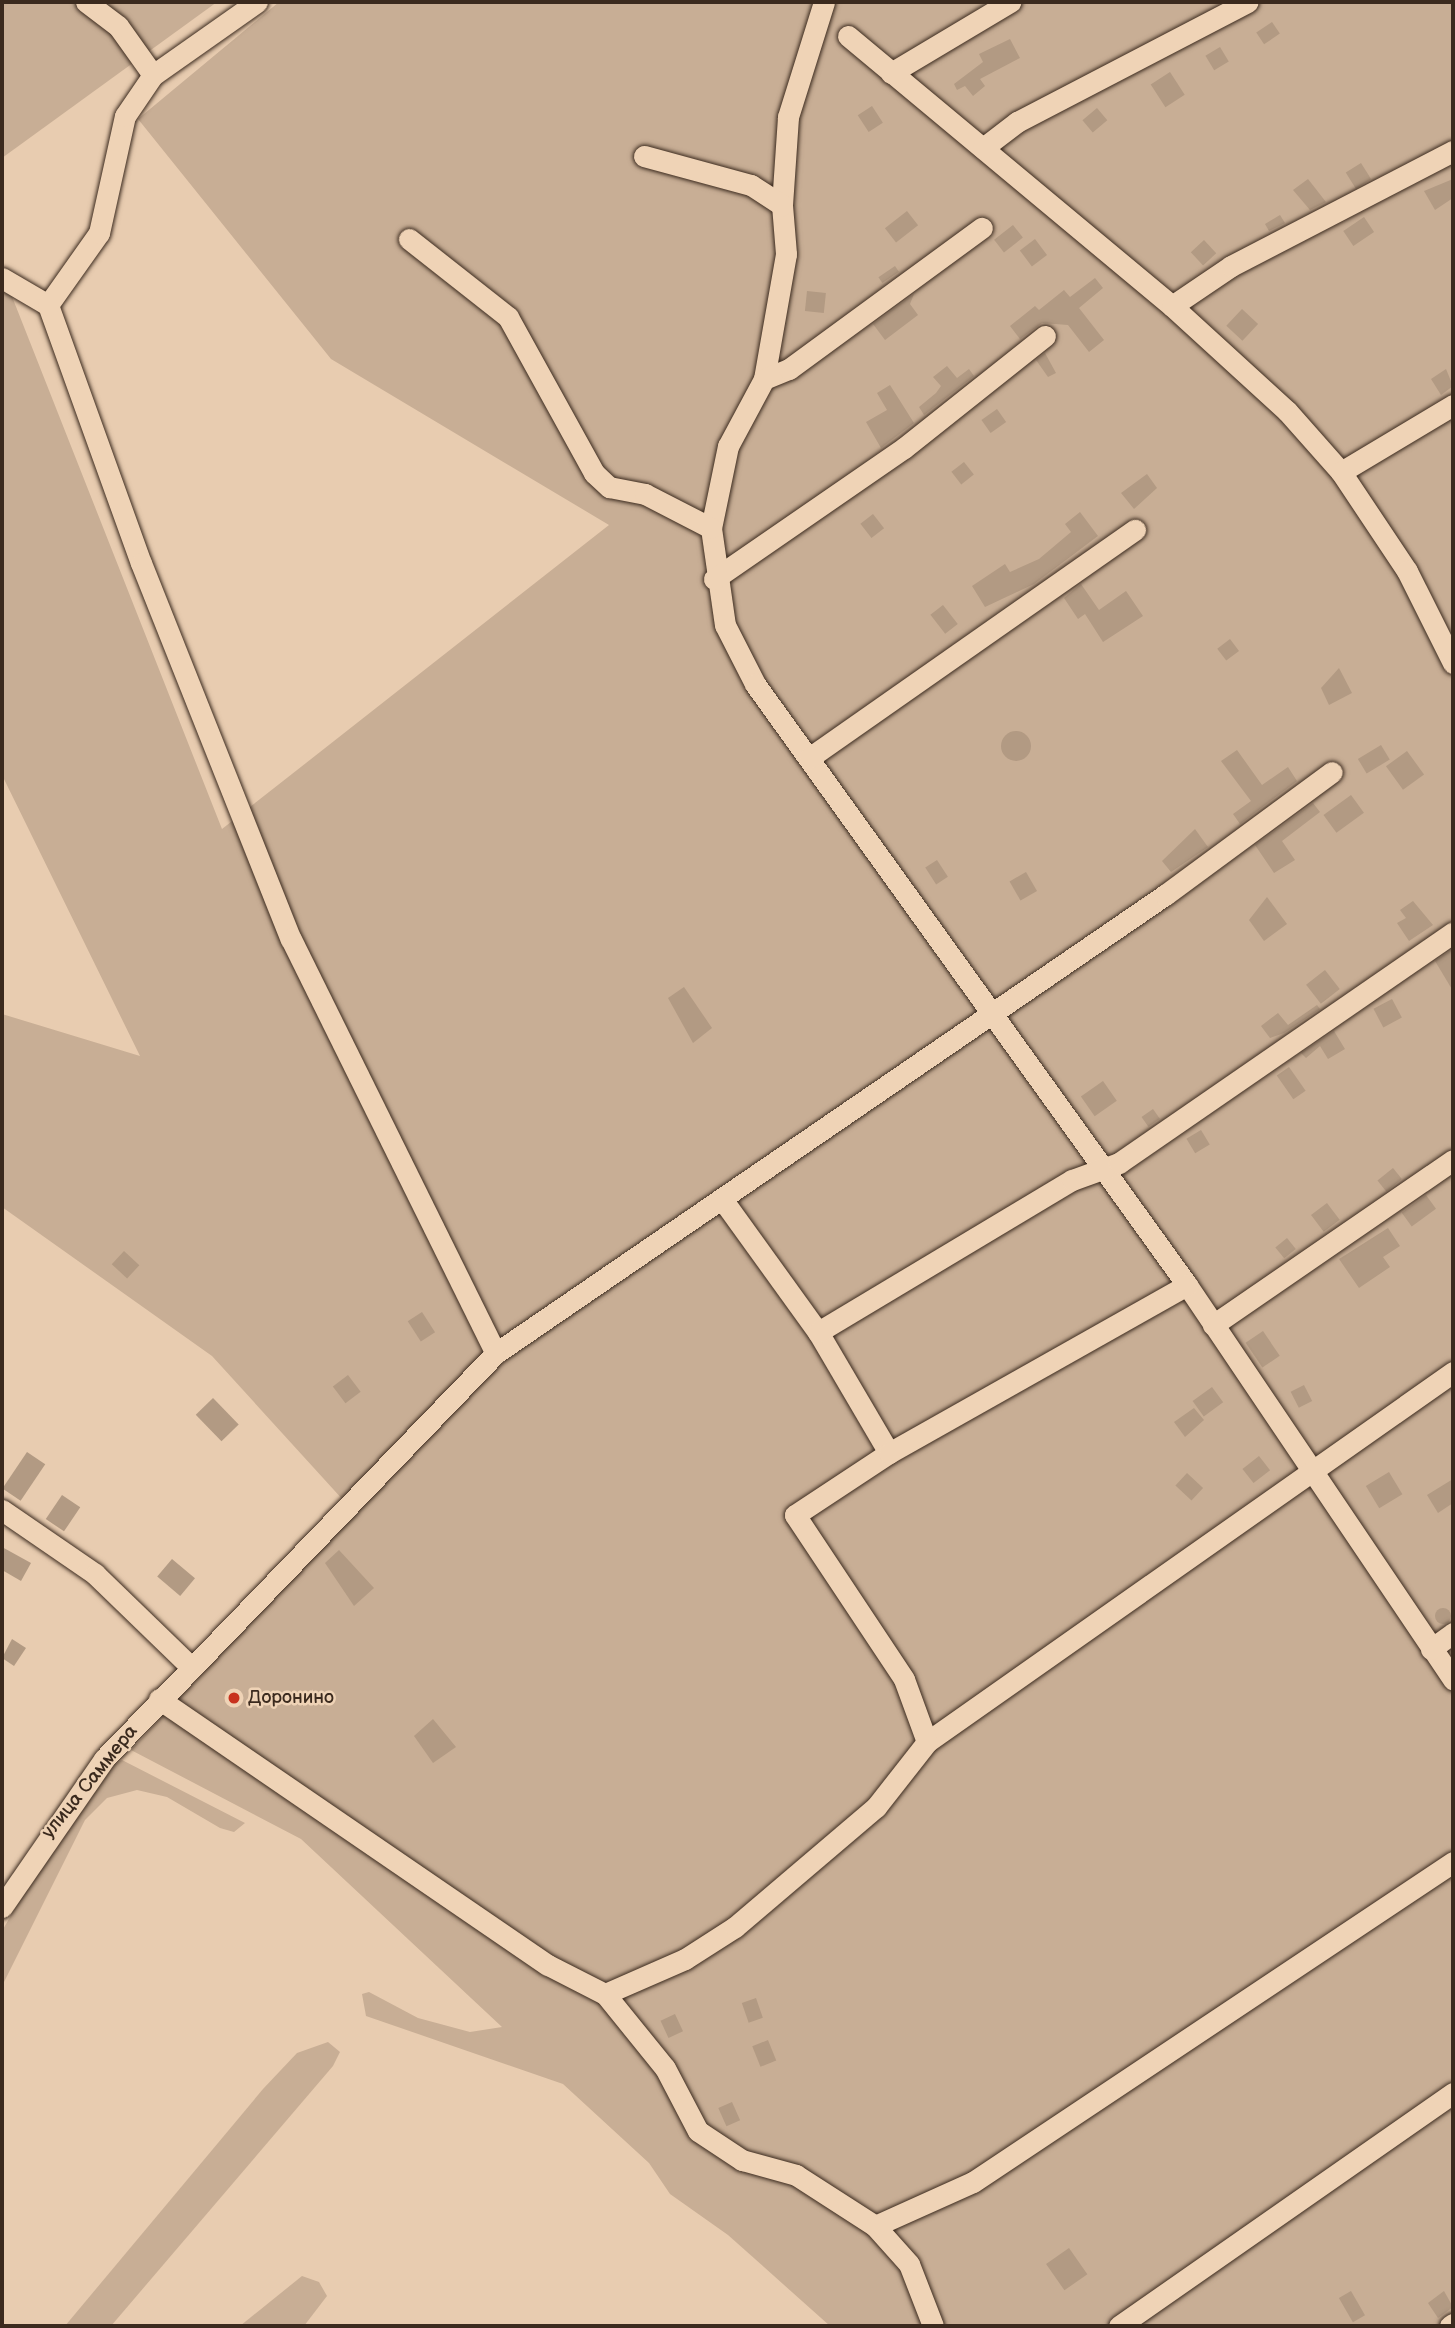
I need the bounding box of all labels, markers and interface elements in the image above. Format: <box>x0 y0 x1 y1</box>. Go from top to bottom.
place label: Доронино <box>248 1687 334 1709</box>
marker: Доронино <box>226 1690 242 1706</box>
street label: улица Саммера <box>37 1721 143 1843</box>

